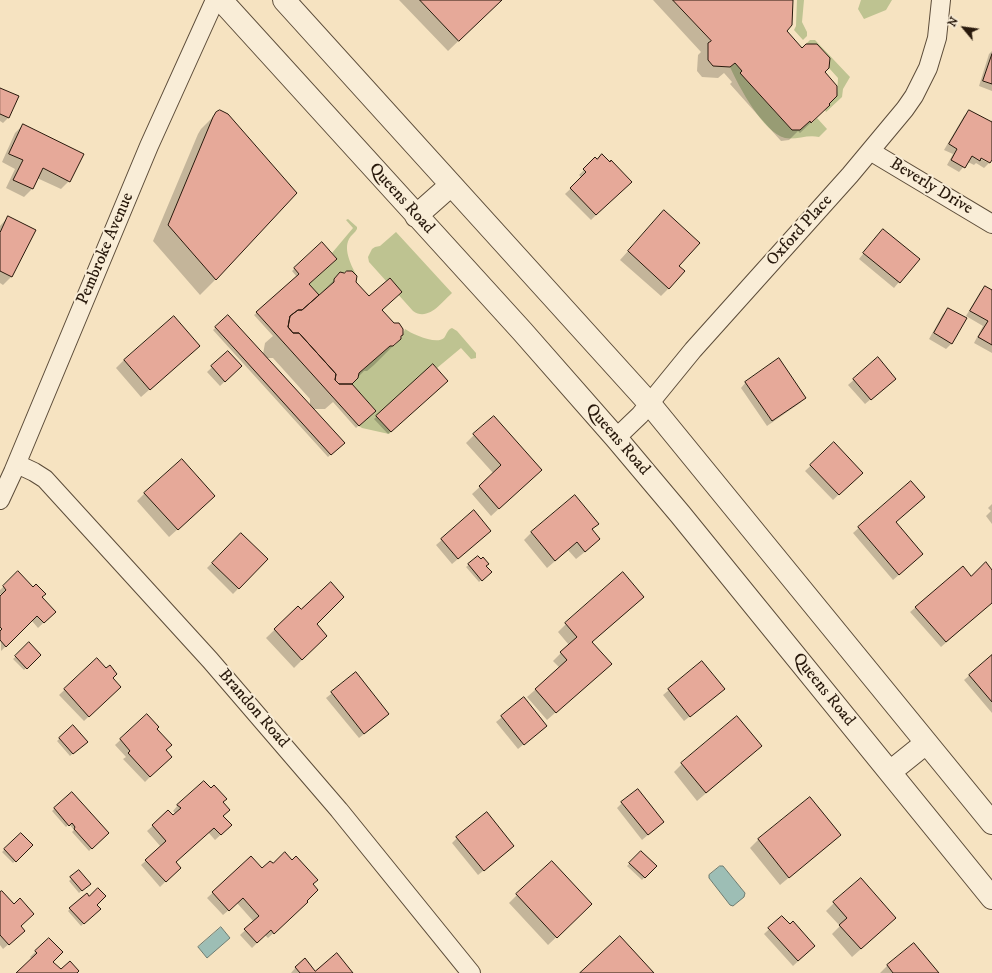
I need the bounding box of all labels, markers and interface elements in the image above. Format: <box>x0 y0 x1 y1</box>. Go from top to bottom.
north arrow <box>944 8 984 48</box>
text: N <box>945 15 962 30</box>
street label: Beverly Drive <box>886 154 976 220</box>
street label: Queens Road <box>364 159 438 239</box>
street label: Pembroke Avenue <box>73 190 139 308</box>
street label: Oxford Place <box>763 191 837 271</box>
street label: Queens Road <box>580 400 654 480</box>
street label: Queens Road <box>787 649 859 731</box>
street label: Brandon Road <box>213 666 293 752</box>

